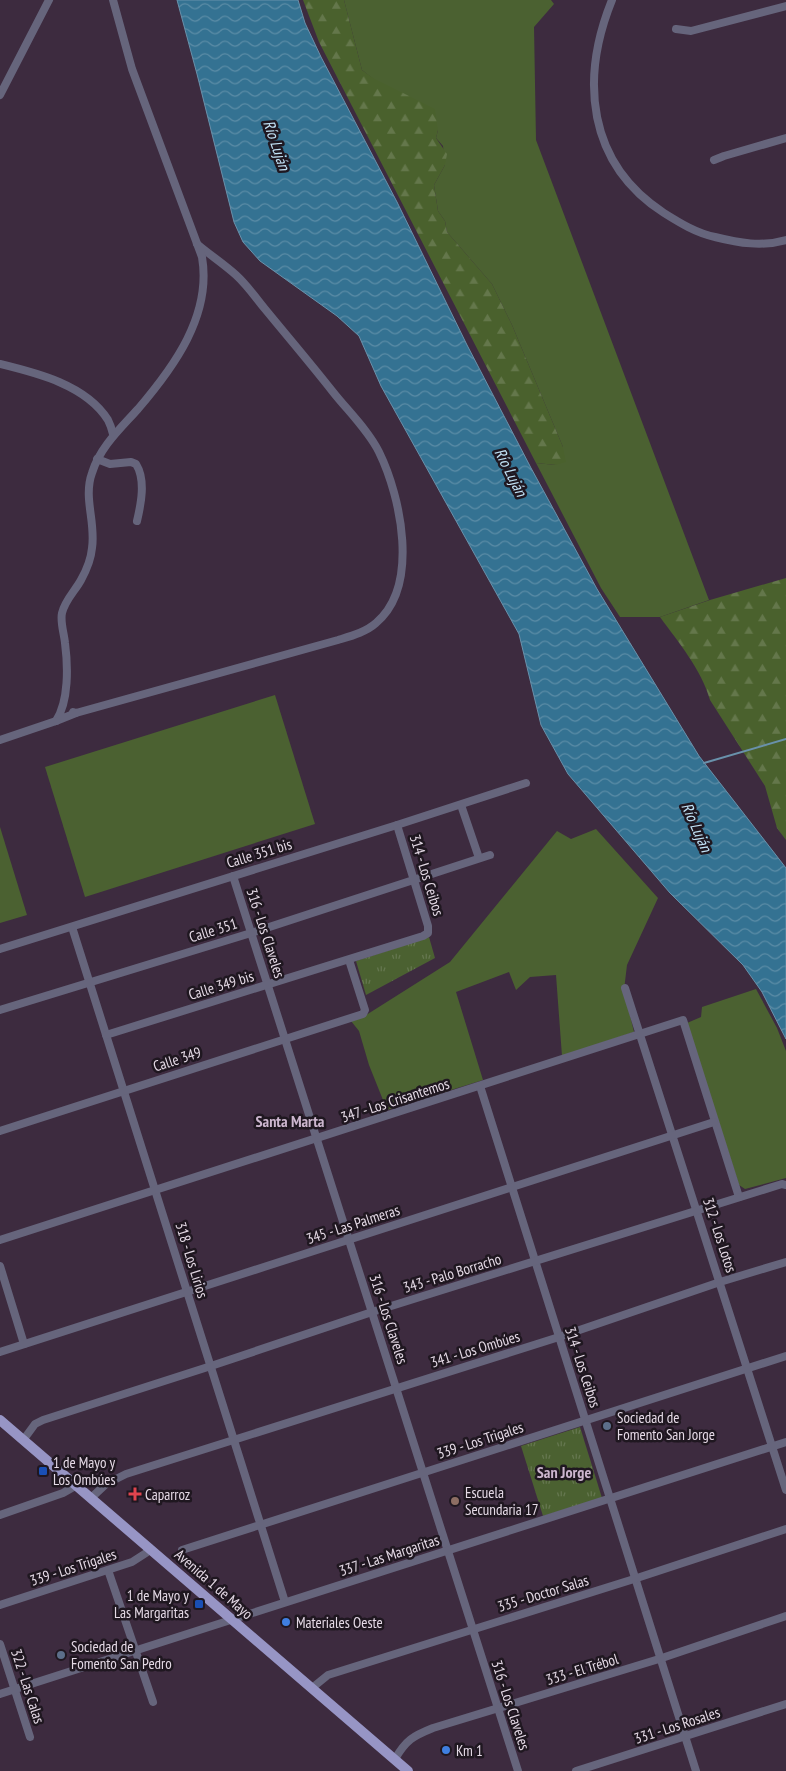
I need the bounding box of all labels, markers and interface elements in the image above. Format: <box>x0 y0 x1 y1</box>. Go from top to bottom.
water label: Río Luján <box>259 117 295 174</box>
water label: Río Luján <box>490 444 532 500</box>
water label: Río Luján <box>677 799 717 856</box>
street label: 314 - Los Ceibos <box>406 832 448 918</box>
street label: Calle 351 bis <box>224 834 294 872</box>
street label: 316 - Los Claveles <box>243 886 289 980</box>
street label: Calle 351 <box>187 914 239 946</box>
street label: Calle 349 bis <box>186 966 256 1004</box>
street label: Calle 349 <box>151 1042 203 1076</box>
street label: 347 - Los Crisantemos <box>338 1074 452 1126</box>
district label: Santa Marta <box>256 1111 325 1131</box>
street label: 312 - Los Lotos <box>699 1195 741 1275</box>
street label: 345 - Las Palmeras <box>304 1200 402 1248</box>
street label: 318 - Los Lirios <box>171 1220 213 1300</box>
street label: 343 - Palo Borracho <box>401 1249 503 1297</box>
street label: 316 - Los Claveles <box>366 1272 412 1366</box>
street label: 314 - Los Ceibos <box>561 1324 605 1410</box>
street label: 341 - Los Ombúes <box>428 1326 522 1372</box>
place label: Sociedad de Fomento San Jorge <box>617 1408 715 1444</box>
street label: 339 - Los Trigales <box>434 1417 526 1463</box>
marker: Sociedad de Fomento San Jorge <box>601 1420 613 1432</box>
place label: 1 de Mayo y Los Ombúes <box>53 1453 116 1489</box>
district label: San Jorge <box>537 1462 591 1482</box>
marker: 1 de Mayo y Los Ombúes <box>37 1465 49 1477</box>
place label: Escuela Secundaria 17 <box>465 1483 538 1519</box>
place label: Caparroz <box>145 1485 190 1504</box>
marker: Caparroz <box>129 1488 141 1500</box>
marker: Escuela Secundaria 17 <box>449 1495 461 1507</box>
street label: 337 - Las Margaritas <box>337 1530 441 1580</box>
street label: 339 - Los Trigales <box>27 1544 119 1590</box>
street label: Avenida 1 de Mayo <box>171 1545 257 1623</box>
street label: 335 - Doctor Salas <box>495 1570 591 1616</box>
place label: 1 de Mayo y Las Margaritas <box>114 1586 189 1622</box>
marker: 1 de Mayo y Las Margaritas <box>193 1598 205 1610</box>
place label: Materiales Oeste <box>296 1613 383 1632</box>
marker: Materiales Oeste <box>280 1616 292 1628</box>
place label: Sociedad de Fomento San Pedro <box>71 1637 172 1673</box>
street label: 322 - Las Calas <box>7 1646 49 1726</box>
marker: Sociedad de Fomento San Pedro <box>55 1649 67 1661</box>
street label: 333 - El Trébol <box>543 1649 621 1689</box>
street label: 316 - Los Claveles <box>488 1658 534 1752</box>
street label: 331 - Los Rosales <box>632 1702 722 1748</box>
place label: Km 1 <box>456 1741 483 1760</box>
marker: Km 1 <box>440 1744 452 1756</box>

